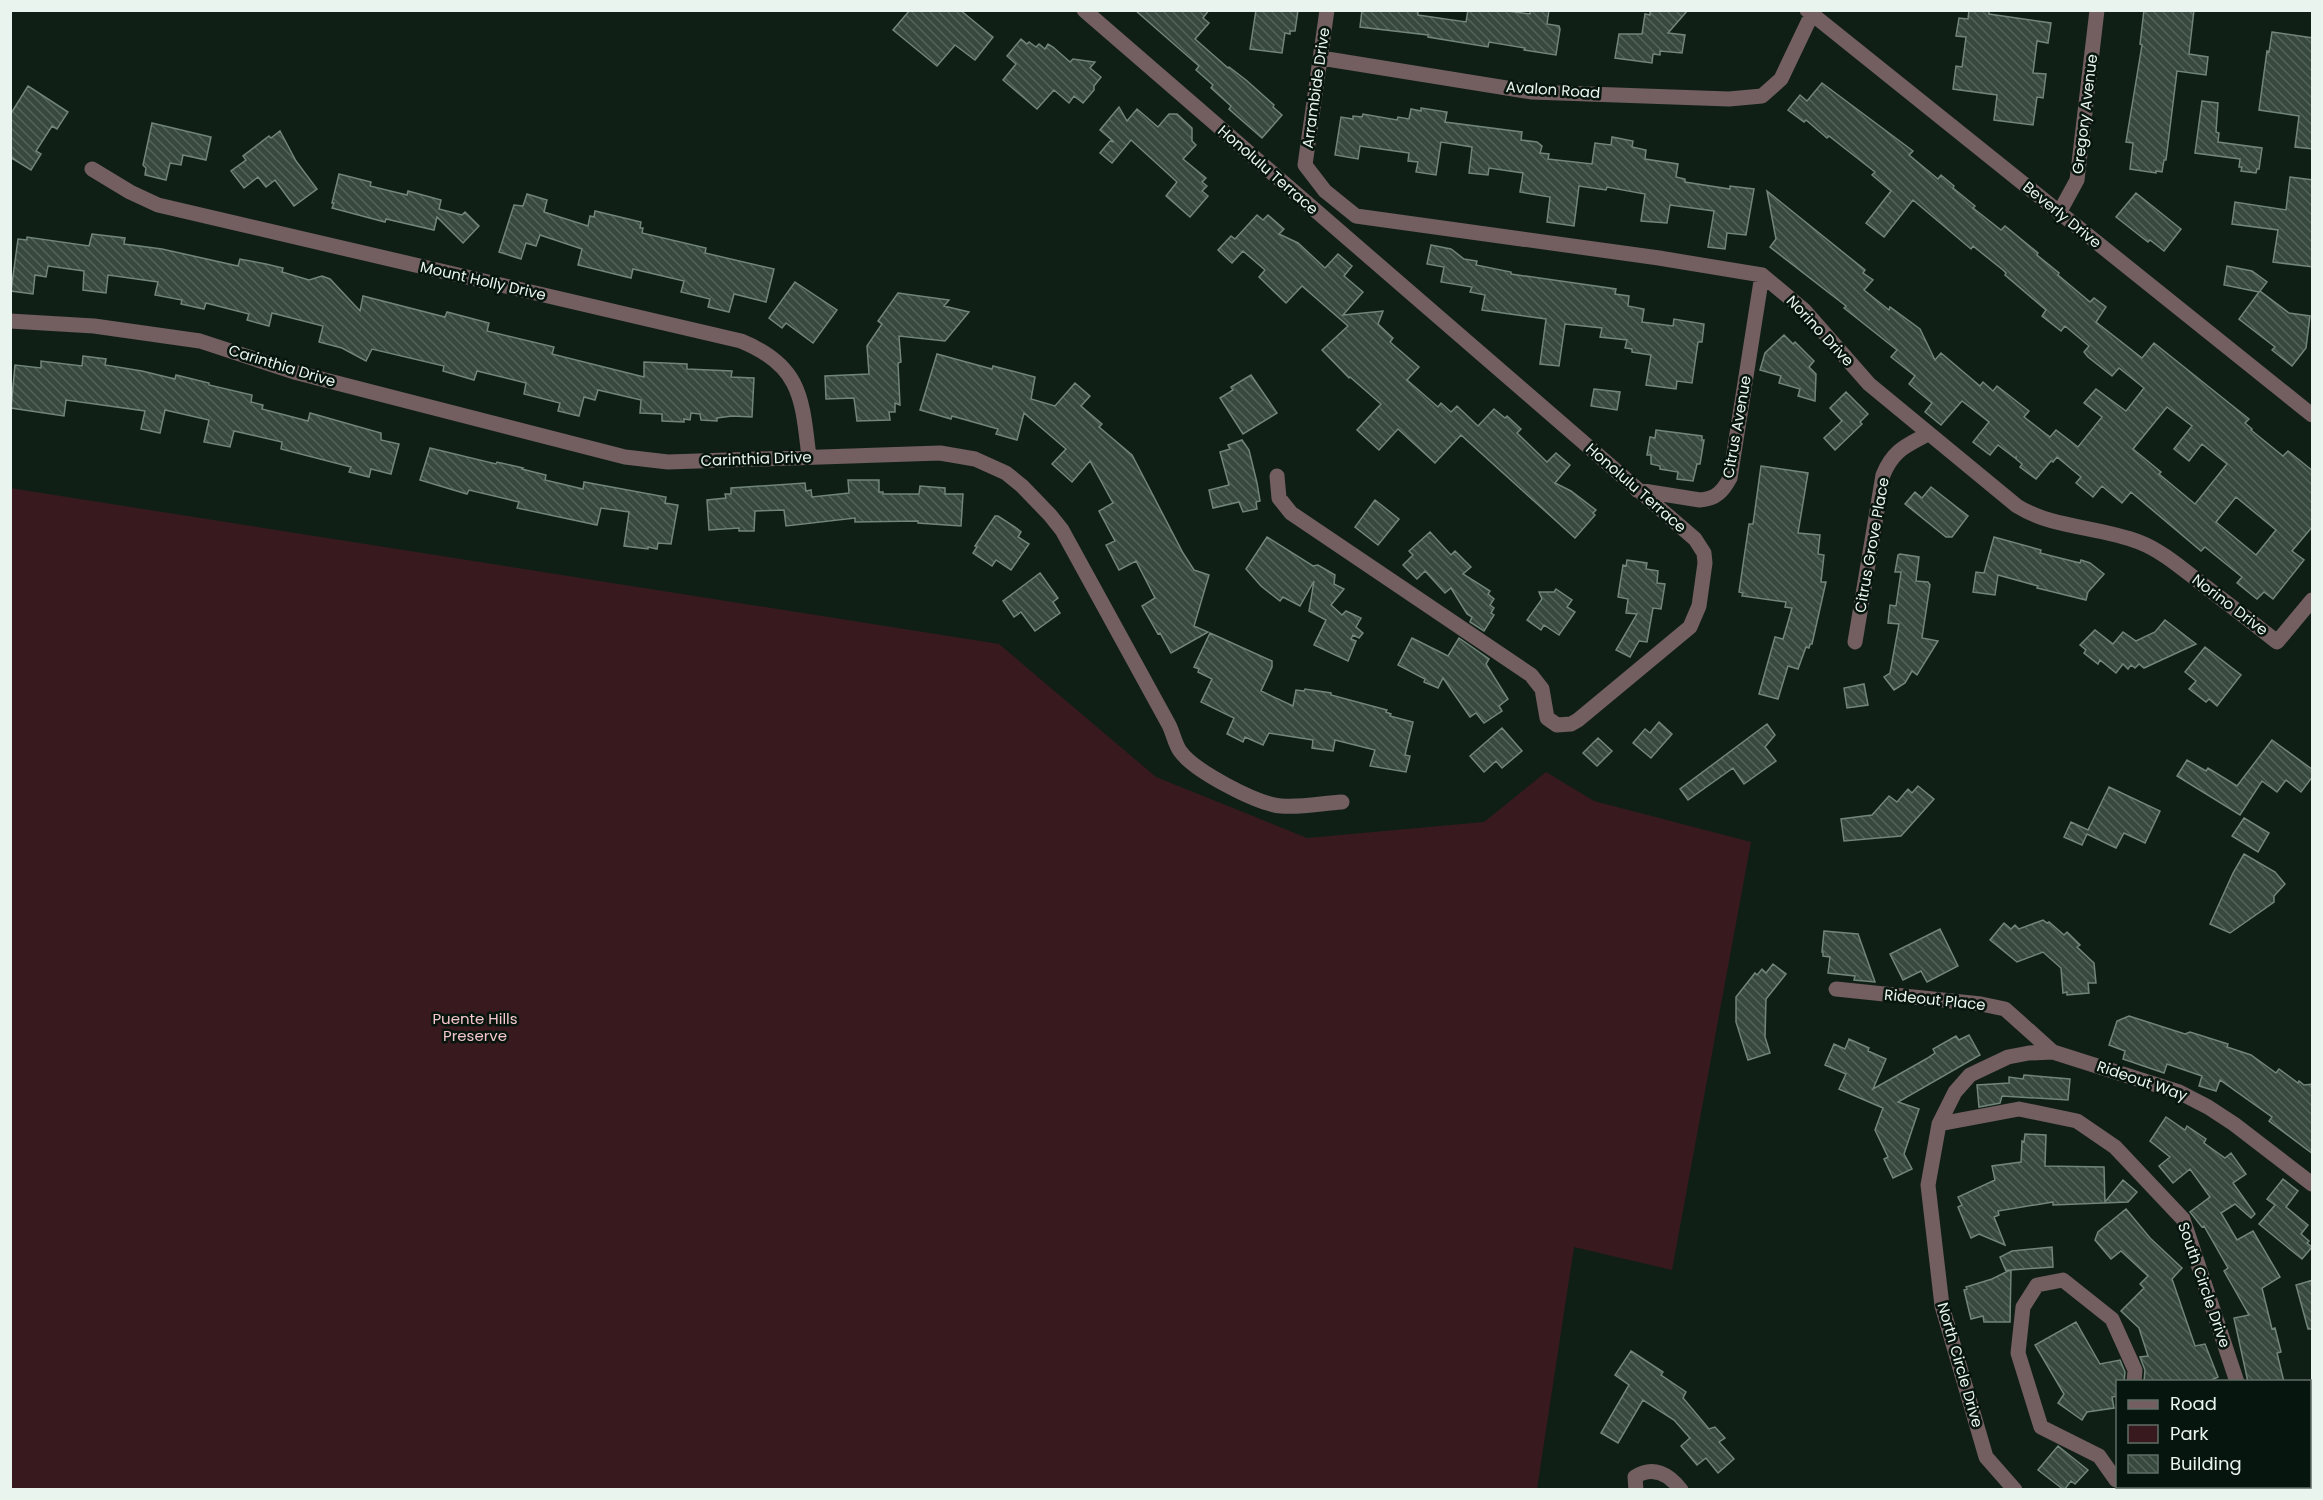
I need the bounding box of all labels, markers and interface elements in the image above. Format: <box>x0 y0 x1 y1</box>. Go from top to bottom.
street label: Arrambide Drive <box>1297 26 1334 150</box>
street label: Gregory Avenue <box>2067 53 2102 175</box>
street label: Avalon Road <box>1505 76 1601 103</box>
street label: Honolulu Terrace <box>1214 120 1323 219</box>
street label: Beverly Drive <box>2019 176 2106 253</box>
street label: Mount Holly Drive <box>418 256 548 305</box>
street label: Norino Drive <box>1782 290 1859 371</box>
street label: Carinthia Drive <box>226 339 338 392</box>
street label: Citrus Avenue <box>1717 374 1756 480</box>
street label: Honolulu Terrace <box>1582 438 1691 537</box>
street label: Carinthia Drive <box>700 446 812 471</box>
street label: Citrus Grove Place <box>1849 475 1894 614</box>
street label: Norino Drive <box>2188 569 2273 640</box>
street label: Rideout Place <box>1883 984 1987 1015</box>
park label: Puente Hills Preserve <box>432 1008 518 1046</box>
street label: Rideout Way <box>2094 1055 2191 1106</box>
street label: South Circle Drive <box>2173 1219 2236 1350</box>
street label: North Circle Drive <box>1933 1300 1988 1430</box>
legend <box>2116 1380 2311 1488</box>
text: Road <box>2170 1391 2217 1416</box>
text: Park <box>2170 1421 2209 1446</box>
text: Building <box>2170 1451 2242 1476</box>

